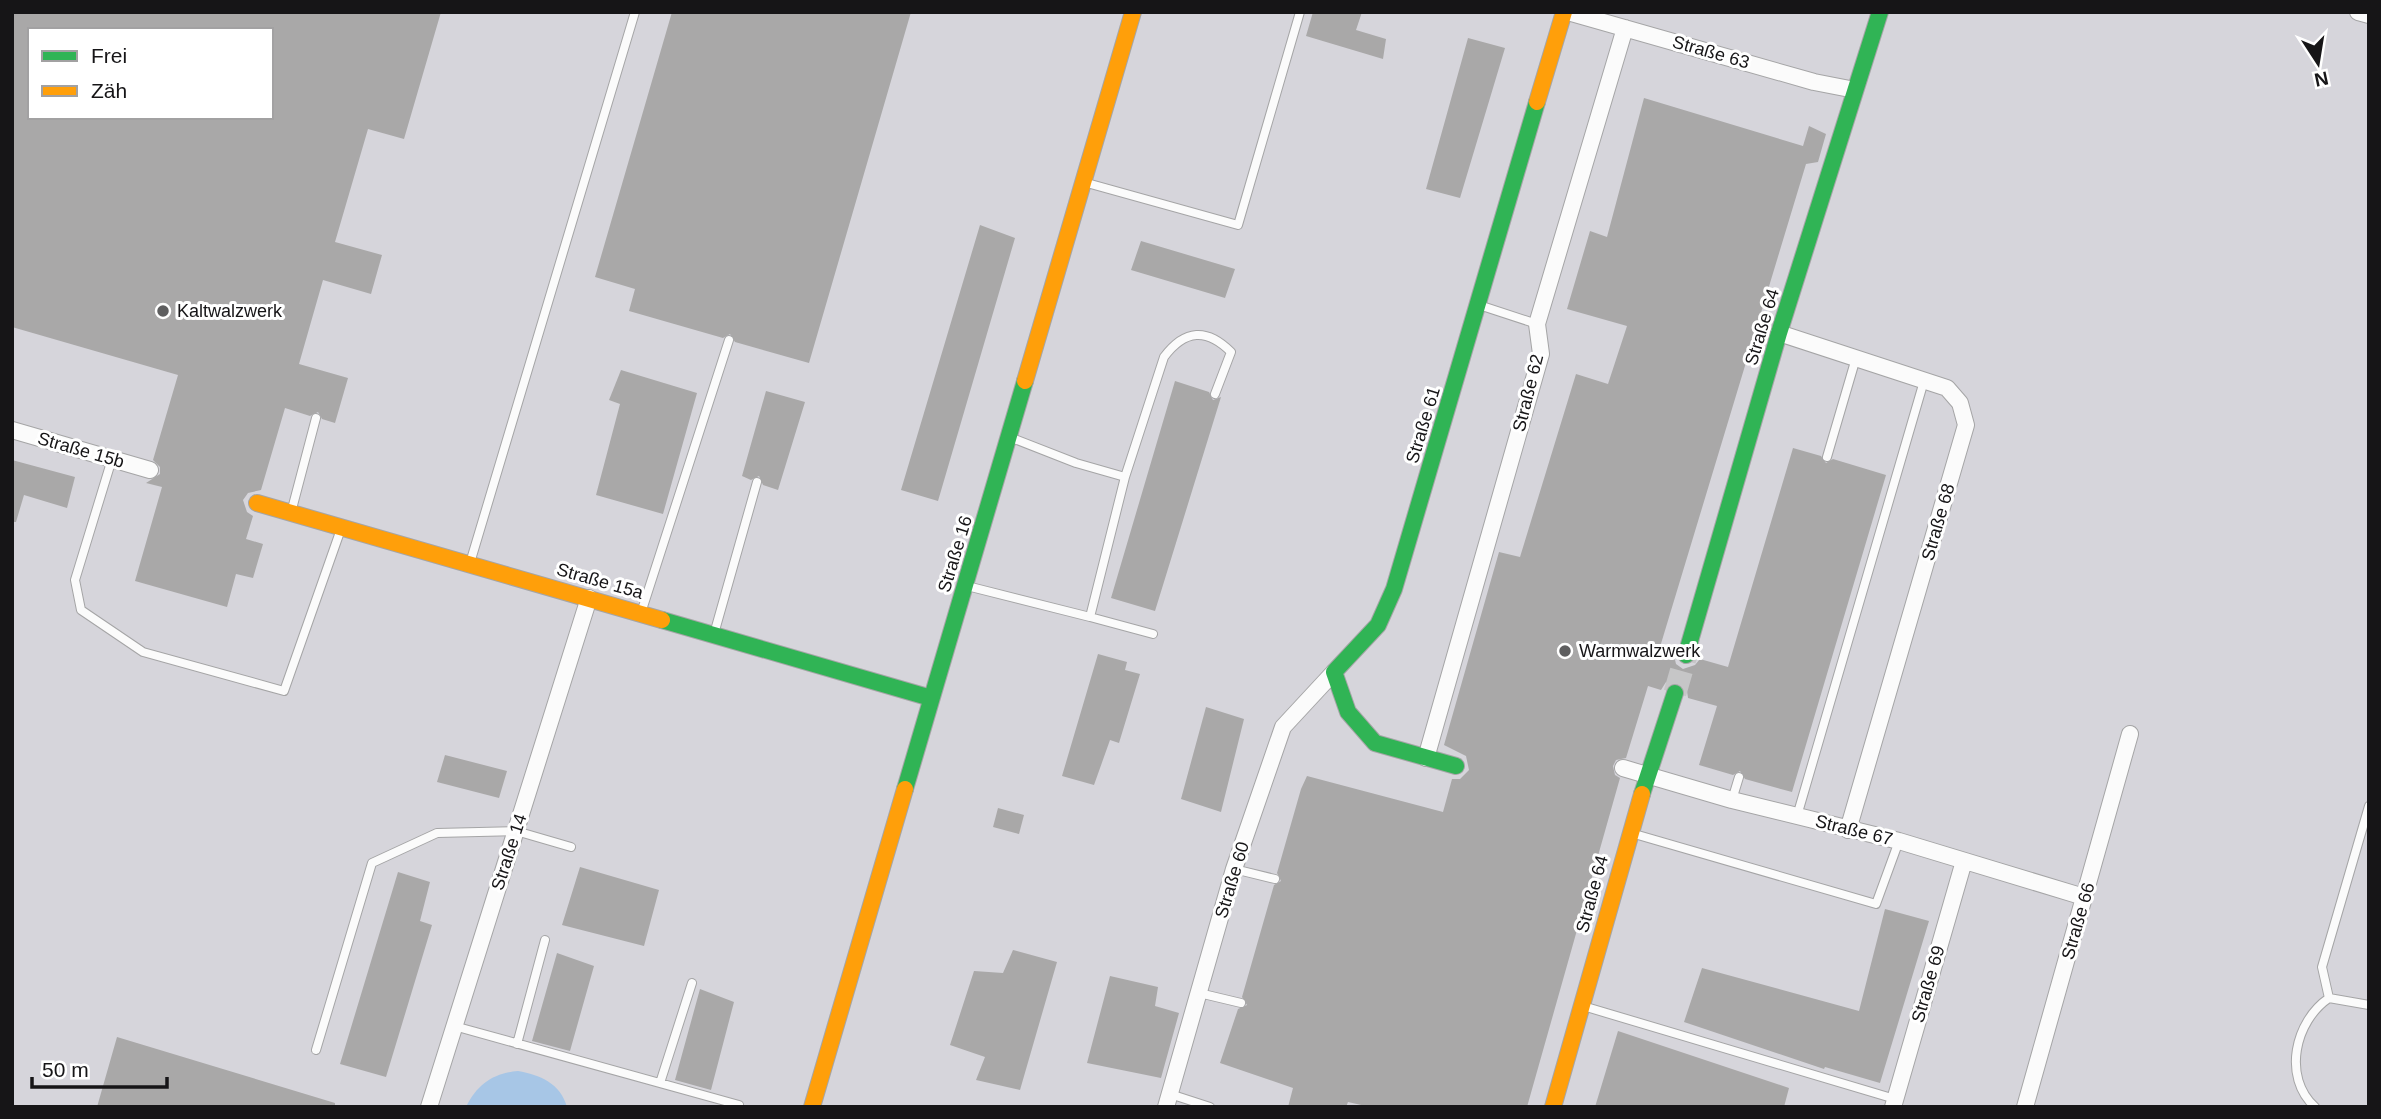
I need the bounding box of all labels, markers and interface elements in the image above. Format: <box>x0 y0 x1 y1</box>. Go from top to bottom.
legend <box>28 28 273 119</box>
north arrow <box>2283 28 2353 98</box>
street label: Straße 63 <box>1670 31 1752 73</box>
text: Frei <box>91 44 127 67</box>
text: N <box>2313 67 2330 91</box>
text: Zäh <box>91 79 127 102</box>
street label: Straße 64 <box>1741 286 1783 368</box>
place label: Kaltwalzwerk <box>177 301 283 321</box>
marker: Kaltwalzwerk <box>155 303 171 319</box>
street label: Straße 62 <box>1509 352 1547 434</box>
street label: Straße 61 <box>1402 384 1444 466</box>
street label: Straße 15b <box>35 428 127 472</box>
street label: Straße 68 <box>1917 481 1959 563</box>
street label: Straße 16 <box>934 513 976 595</box>
street label: Straße 15a <box>554 559 647 603</box>
place label: Warmwalzwerk <box>1579 641 1701 661</box>
marker: Warmwalzwerk <box>1557 643 1573 659</box>
street label: Straße 14 <box>487 811 531 893</box>
street label: Straße 67 <box>1813 811 1895 849</box>
street label: Straße 60 <box>1211 839 1253 921</box>
street label: Straße 64 <box>1572 853 1612 935</box>
street label: Straße 66 <box>2057 880 2099 962</box>
street label: Straße 69 <box>1907 943 1949 1025</box>
scale bar <box>32 1046 166 1090</box>
text: 50 m <box>42 1058 89 1081</box>

